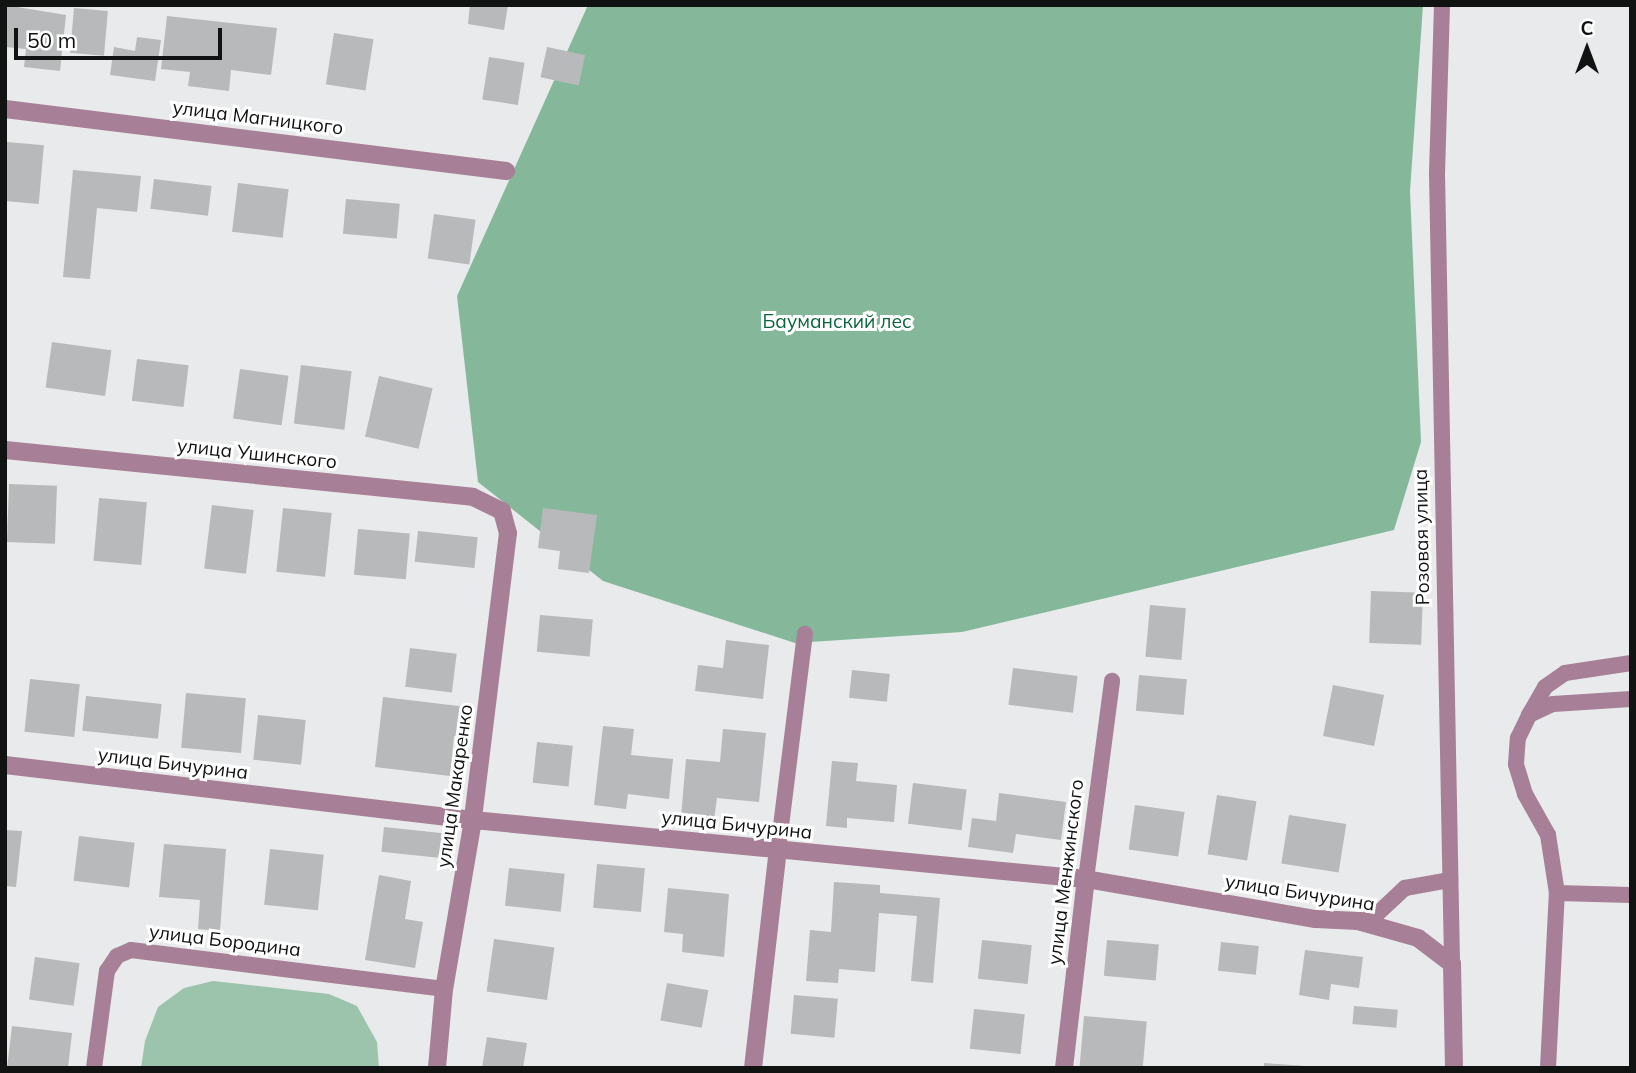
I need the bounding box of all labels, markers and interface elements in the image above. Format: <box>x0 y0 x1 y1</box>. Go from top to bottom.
scale bar <box>18 14 226 58</box>
north arrow <box>1552 14 1622 84</box>
text: С <box>1580 16 1594 40</box>
text: 50 m <box>27 27 76 53</box>
street label: улица Магницкого <box>171 96 345 140</box>
park label: Бауманский лес <box>762 311 912 333</box>
street label: улица Ушинского <box>176 434 338 474</box>
street label: Розовая улица <box>1409 468 1435 606</box>
street label: улица Макаренко <box>432 703 478 869</box>
street label: улица Бичурина <box>97 743 249 785</box>
street label: улица Менжинского <box>1043 778 1089 966</box>
street label: улица Бичурина <box>661 806 813 844</box>
street label: улица Бичурина <box>1223 870 1377 916</box>
street label: улица Бородина <box>148 920 302 962</box>

